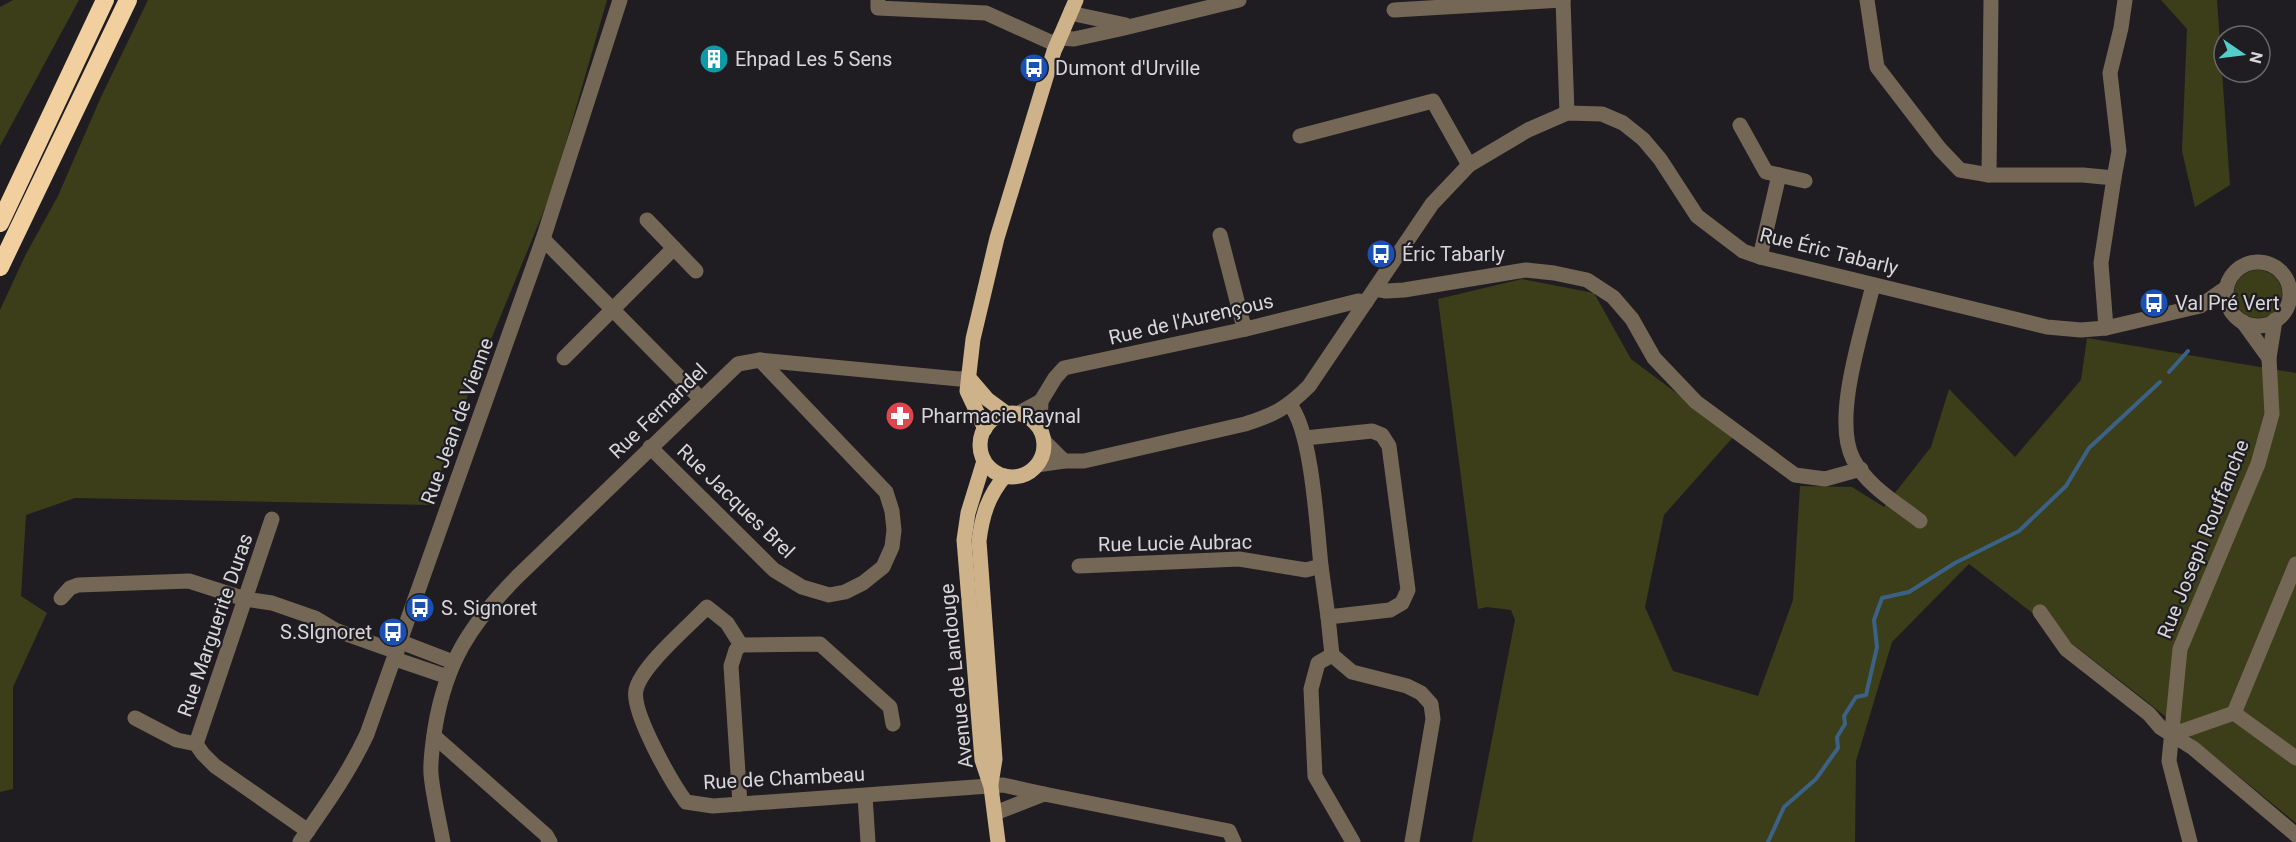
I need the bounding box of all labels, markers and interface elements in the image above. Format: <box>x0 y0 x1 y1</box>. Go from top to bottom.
north arrow <box>2212 24 2272 84</box>
building icon: Ehpad Les 5 Sens <box>698 43 730 75</box>
place label: Ehpad Les 5 Sens <box>735 47 892 71</box>
text: N <box>2245 50 2267 65</box>
bus stop icon: Dumont d'Urville <box>1018 52 1050 84</box>
place label: Dumont d'Urville <box>1055 56 1200 80</box>
street label: Rue Éric Tabarly <box>1757 222 1901 280</box>
bus stop icon: Éric Tabarly <box>1365 238 1397 270</box>
place label: Éric Tabarly <box>1402 242 1506 266</box>
bus stop icon: Val Pré Vert <box>2138 287 2170 319</box>
street label: Rue de l'Aurençous <box>1106 288 1276 350</box>
place label: Val Pré Vert <box>2175 291 2279 315</box>
street label: Rue Jean de Vienne <box>416 335 498 507</box>
street label: Rue Fernandel <box>604 358 712 464</box>
pharmacy icon: Pharmacie Raynal <box>884 400 916 432</box>
place label: Pharmacie Raynal <box>921 404 1081 428</box>
street label: Rue Joseph Rouffanche <box>2152 436 2254 642</box>
street label: Rue Jacques Brel <box>672 439 800 563</box>
street label: Rue Marguerite Duras <box>172 530 258 720</box>
street label: Rue Lucie Aubrac <box>1098 530 1252 556</box>
street label: Avenue de Landouge <box>934 583 978 769</box>
bus stop icon: S. Signoret <box>404 592 436 624</box>
place label: S. Signoret <box>441 596 537 620</box>
bus stop icon: S.SIgnoret <box>377 616 409 648</box>
place label: S.SIgnoret <box>280 620 372 644</box>
street label: Rue de Chambeau <box>703 762 865 794</box>

